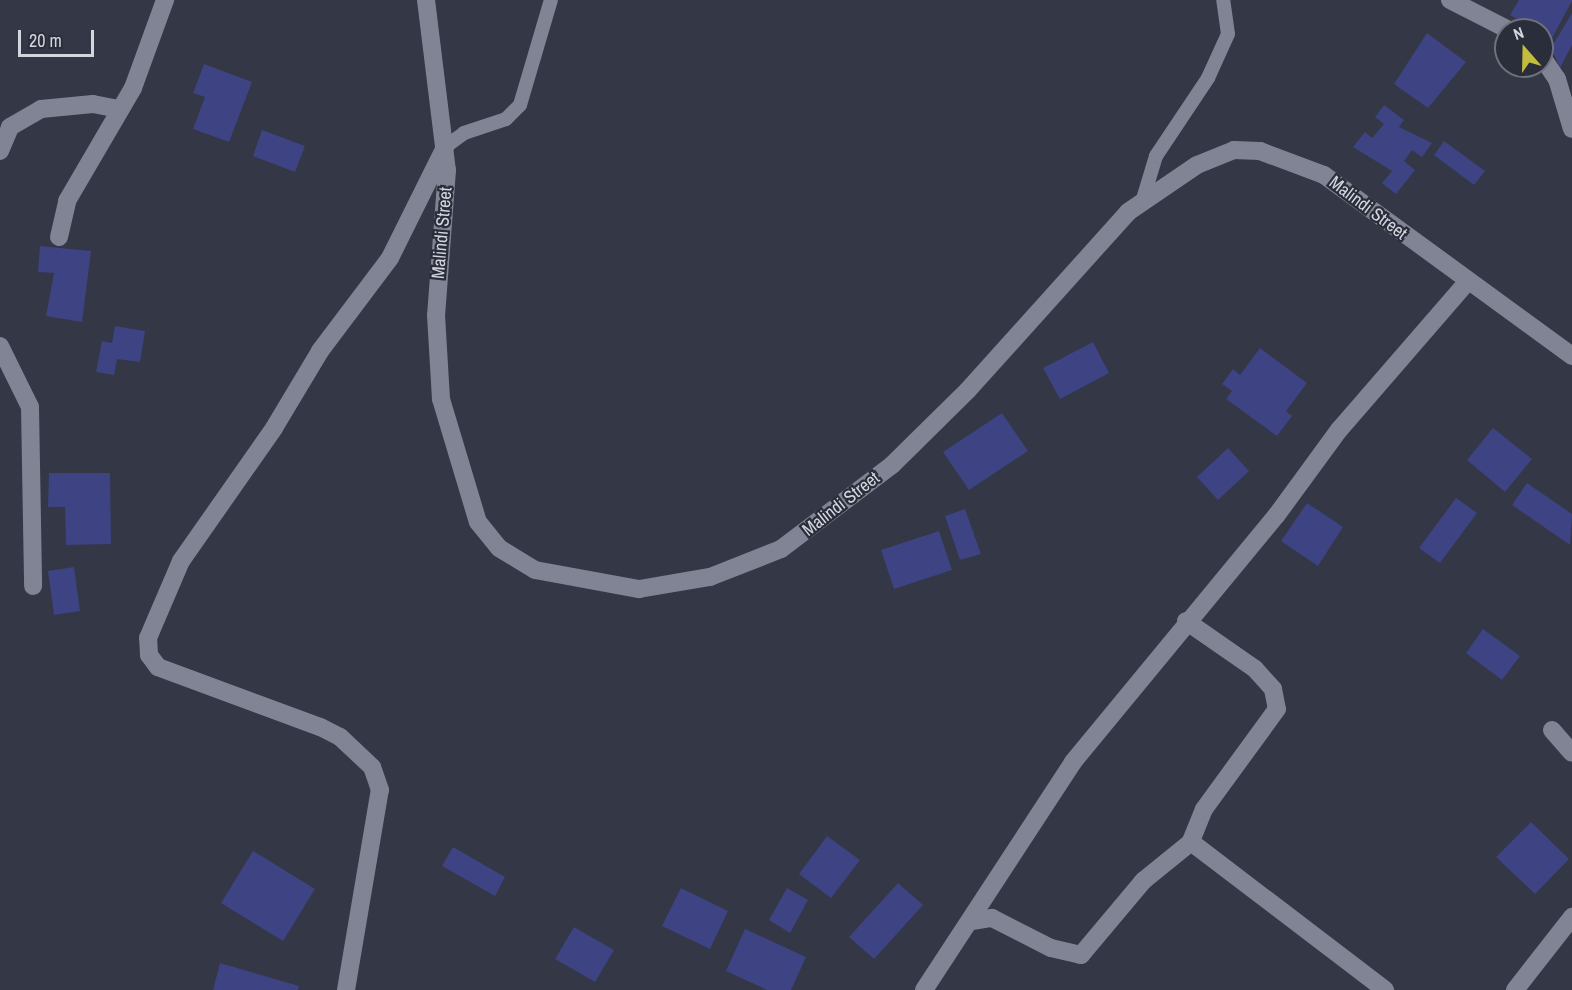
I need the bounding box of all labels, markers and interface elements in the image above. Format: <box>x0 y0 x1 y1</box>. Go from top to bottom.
scale bar <box>21 18 98 56</box>
north arrow <box>1494 18 1554 78</box>
text: N <box>1510 21 1527 45</box>
text: 20 m <box>29 28 62 53</box>
street label: Malindi Street <box>1325 172 1411 244</box>
street label: Malindi Street <box>427 186 457 280</box>
street label: Malindi Street <box>798 467 884 541</box>

